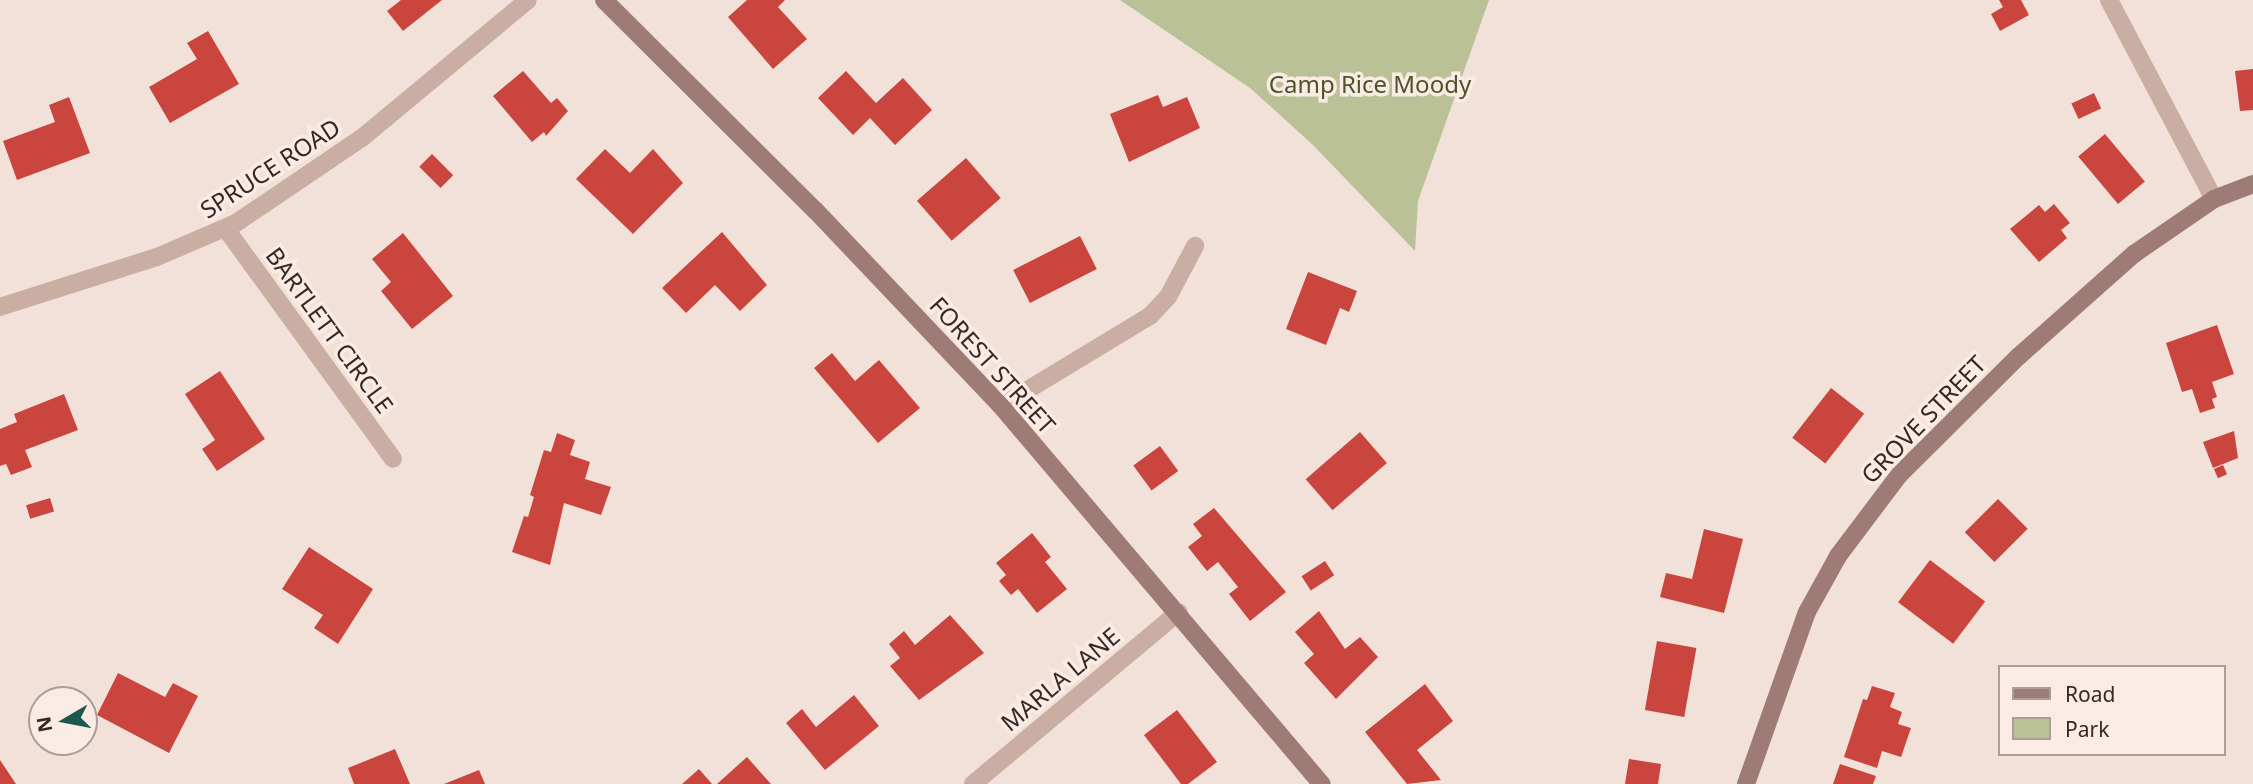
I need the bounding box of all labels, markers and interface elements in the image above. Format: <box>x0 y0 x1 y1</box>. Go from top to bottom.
park label: Camp Rice Moody <box>1269 70 1471 98</box>
street label: SPRUCE ROAD <box>195 112 345 224</box>
street label: BARTLETT CIRCLE <box>260 242 400 418</box>
street label: FOREST STREET <box>924 291 1062 439</box>
street label: GROVE STREET <box>1855 349 1991 489</box>
street label: MARLA LANE <box>995 621 1125 737</box>
legend <box>1997 665 2225 756</box>
text: Road <box>2065 680 2115 708</box>
north arrow <box>28 686 98 756</box>
text: N <box>30 714 58 734</box>
text: Park <box>2065 715 2109 743</box>

